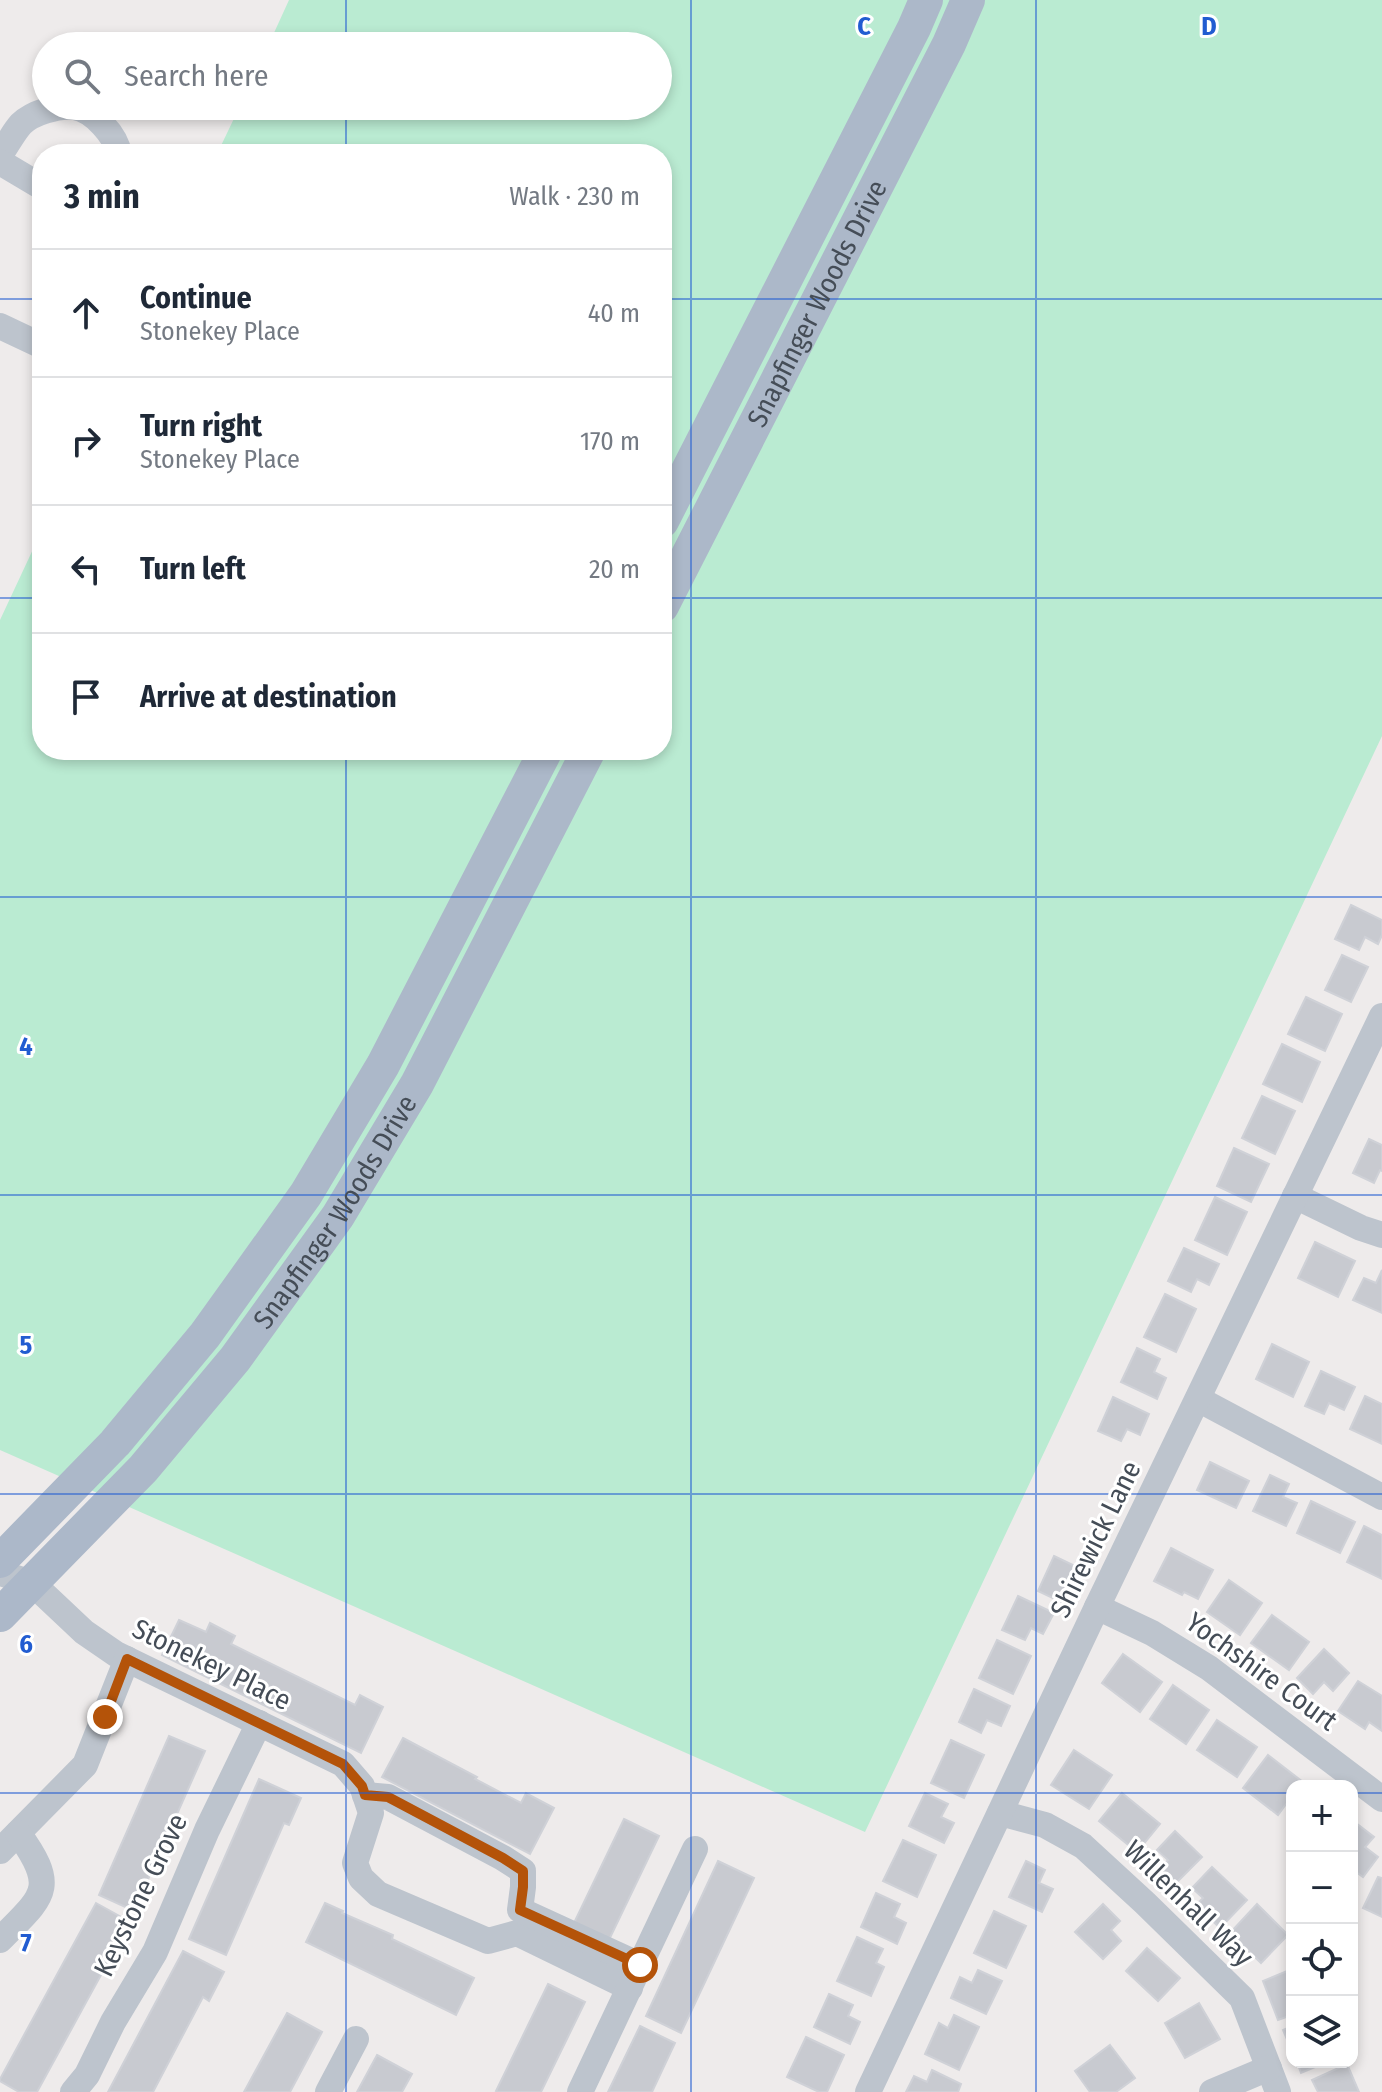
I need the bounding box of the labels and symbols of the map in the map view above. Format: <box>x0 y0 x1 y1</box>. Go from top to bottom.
text: C <box>857 11 871 42</box>
text: D <box>1201 11 1217 42</box>
street label: Snapfinger Woods Drive <box>740 174 894 432</box>
text: 4 <box>19 1031 33 1062</box>
street label: Snapfinger Woods Drive <box>246 1089 424 1335</box>
text: 5 <box>20 1330 33 1361</box>
street label: Shirewick Lane <box>1043 1456 1148 1623</box>
street label: Yochshire Court <box>1180 1605 1344 1738</box>
street label: Stonekey Place <box>127 1612 296 1717</box>
text: 6 <box>19 1629 33 1660</box>
route end <box>87 1699 123 1735</box>
street label: Keystone Grove <box>87 1809 194 1982</box>
street label: Willenhall Way <box>1117 1834 1260 1973</box>
text: 7 <box>20 1928 32 1959</box>
route start <box>622 1947 658 1983</box>

